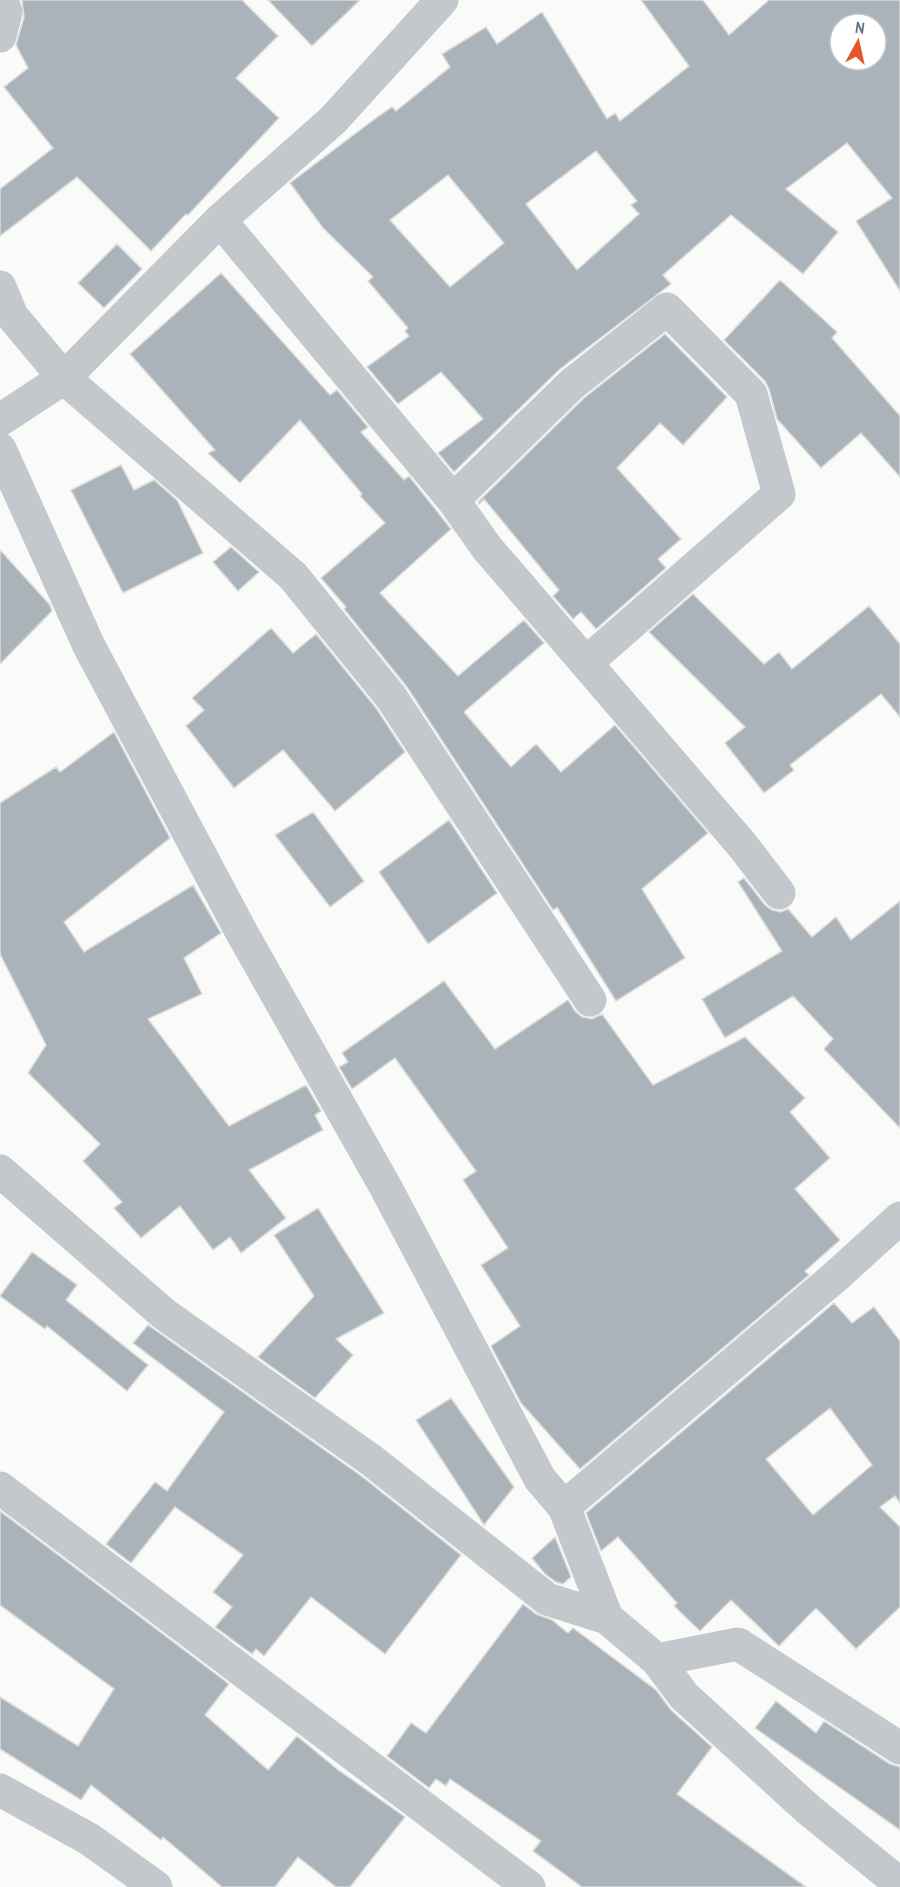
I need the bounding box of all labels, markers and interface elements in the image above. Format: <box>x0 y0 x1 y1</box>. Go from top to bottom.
north arrow <box>828 12 888 72</box>
text: N <box>854 16 866 39</box>

